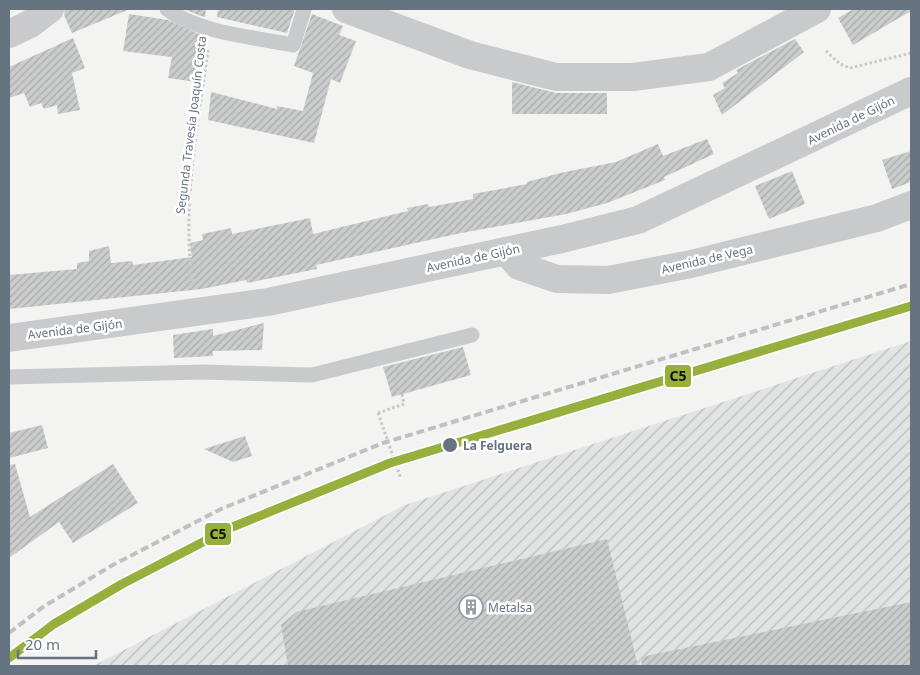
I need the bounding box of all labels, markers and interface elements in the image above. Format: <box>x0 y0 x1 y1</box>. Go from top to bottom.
street label: Segunda Travesía Joaquín Costa <box>172 35 210 215</box>
street label: Avenida de Gijón <box>805 92 897 148</box>
street label: Avenida de Gijón <box>425 240 521 276</box>
street label: Avenida de Vega <box>660 240 754 278</box>
street label: Avenida de Gijón <box>27 315 123 343</box>
line badge: C5 <box>664 364 692 388</box>
text: C5 <box>670 366 687 385</box>
marker: La Felguera <box>441 436 459 454</box>
place label: La Felguera <box>463 437 532 454</box>
line badge: C5 <box>204 522 232 546</box>
text: C5 <box>210 524 227 543</box>
building icon: Metalsa <box>458 594 484 620</box>
place label: Metalsa <box>488 599 532 616</box>
scale bar <box>18 628 95 660</box>
text: 20 m <box>25 634 60 654</box>

